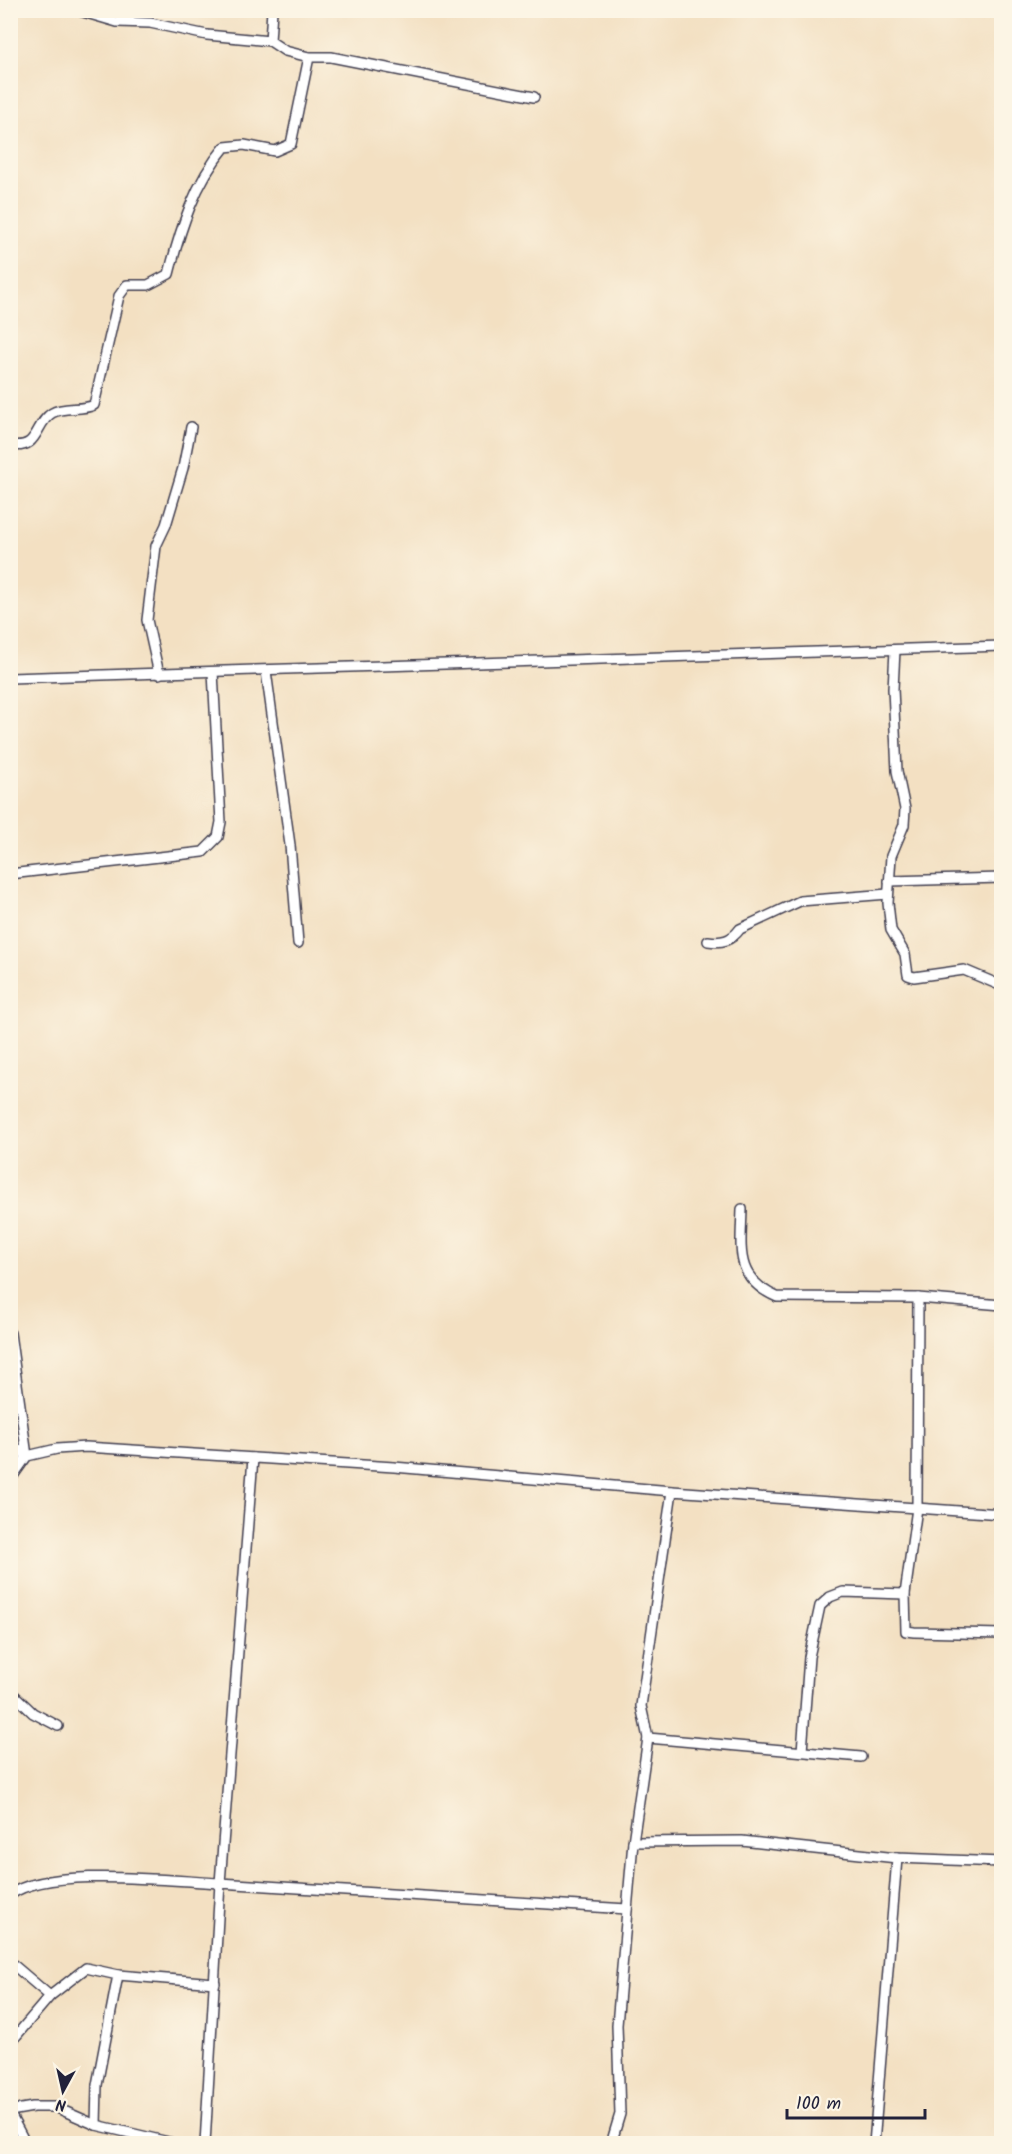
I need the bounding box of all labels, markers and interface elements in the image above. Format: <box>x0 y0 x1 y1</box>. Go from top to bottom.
north arrow <box>33 2061 93 2121</box>
scale bar <box>787 2082 925 2120</box>
text: 100 m <box>796 2090 841 2119</box>
text: N <box>54 2091 68 2117</box>

